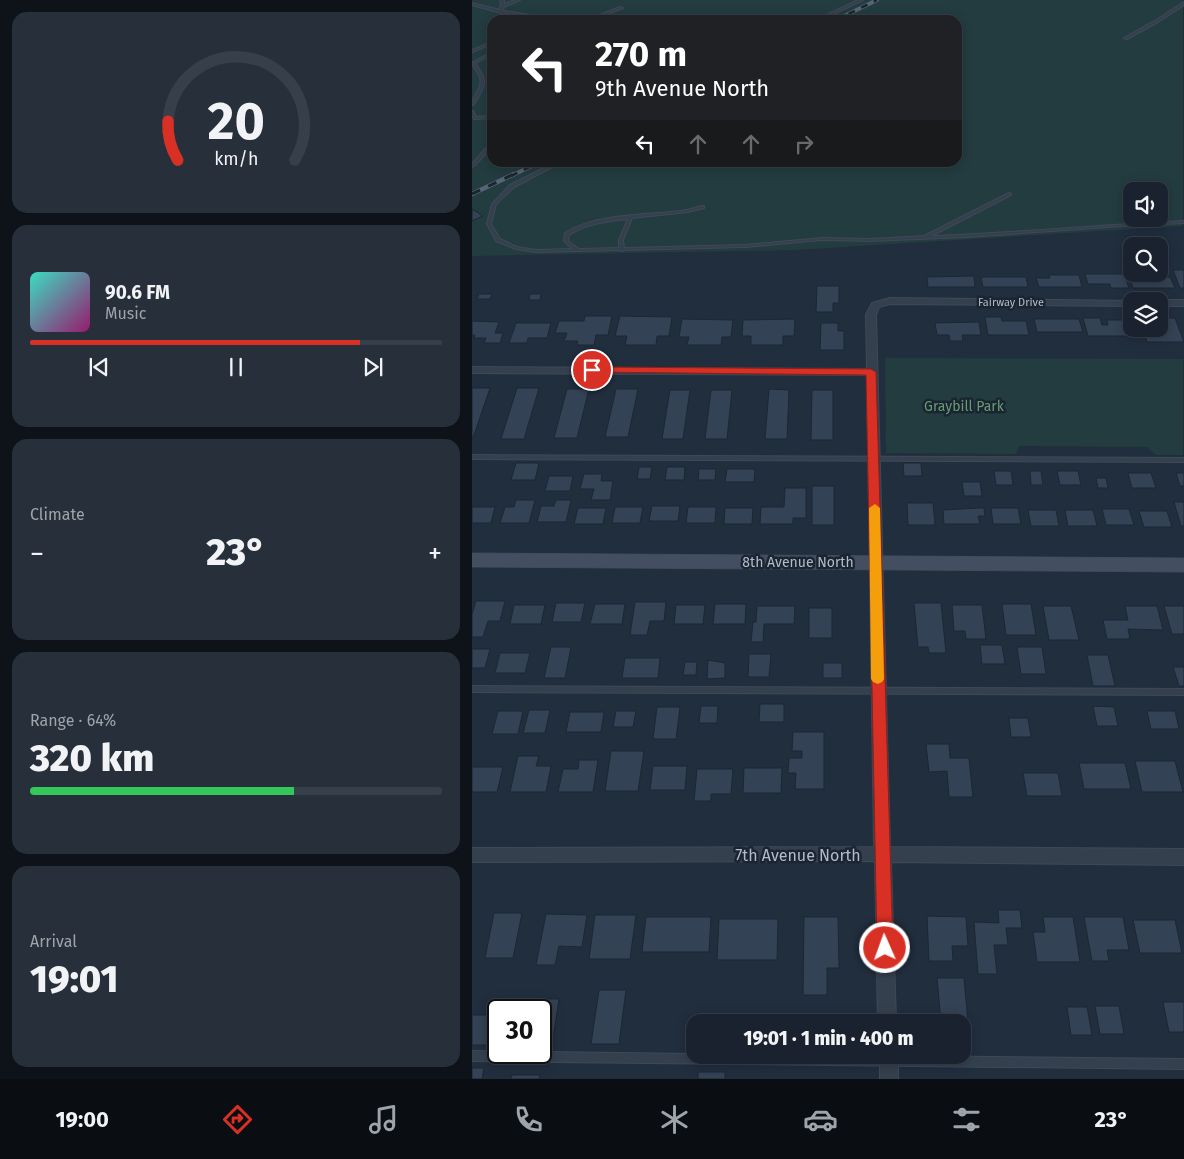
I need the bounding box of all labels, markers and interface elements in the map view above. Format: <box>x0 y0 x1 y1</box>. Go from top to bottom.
text: 270 m <box>595 33 687 75</box>
icon: left <box>512 35 577 100</box>
text: 9th Avenue North <box>595 75 769 102</box>
text: 20 <box>207 90 265 153</box>
icon: left <box>631 130 659 158</box>
icon: ahead <box>684 130 712 158</box>
icon: ahead <box>737 130 765 158</box>
icon: right <box>790 130 818 158</box>
text: km/h <box>214 148 258 170</box>
map controls <box>1123 182 1168 337</box>
button: sound <box>1123 182 1168 227</box>
button: search <box>1123 237 1168 282</box>
text: 90.6 FM <box>105 281 170 304</box>
button: layers <box>1123 292 1168 337</box>
street label: Fairway Drive <box>978 296 1044 309</box>
text: Music <box>105 304 146 323</box>
pin <box>571 349 613 391</box>
icon: previous <box>85 353 113 381</box>
icon: pause <box>222 353 250 381</box>
icon: next <box>359 353 387 381</box>
icon: arrive <box>578 356 606 384</box>
park label: Graybill Park <box>924 398 1005 415</box>
text: Climate <box>30 505 85 524</box>
text: 23° <box>206 529 266 575</box>
text: − <box>30 537 44 570</box>
text: + <box>428 537 442 570</box>
street label: 8th Avenue North <box>742 554 854 571</box>
text: Range · 64% <box>30 711 116 730</box>
text: 320 km <box>30 735 154 781</box>
street label: 7th Avenue North <box>735 846 861 865</box>
position arrow <box>858 921 910 973</box>
text: Arrival <box>30 932 77 951</box>
text: 19:01 <box>30 956 119 1002</box>
speed limit sign: 30 <box>487 999 552 1064</box>
text: 19:01 · 1 min · 400 m <box>743 1027 914 1050</box>
icon: directions <box>220 1102 255 1137</box>
icon: music <box>366 1102 401 1137</box>
icon: phone <box>511 1102 546 1137</box>
icon: climate <box>657 1102 692 1137</box>
icon: car <box>803 1102 838 1137</box>
icon: filters <box>949 1102 984 1137</box>
text: 19:00 <box>55 1106 109 1133</box>
text: 23° <box>1094 1106 1129 1133</box>

